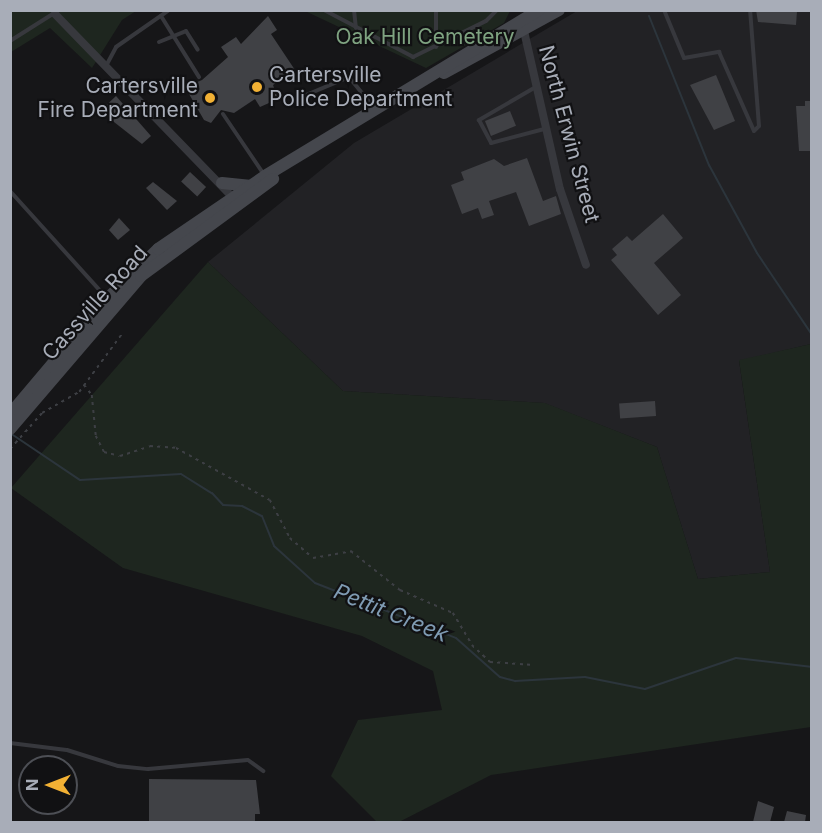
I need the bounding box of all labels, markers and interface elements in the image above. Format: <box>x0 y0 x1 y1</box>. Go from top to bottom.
park label: Oak Hill Cemetery <box>335 24 515 50</box>
street label: North Erwin Street <box>533 43 605 225</box>
place label: Cartersville Police Department <box>269 62 452 112</box>
place label: Cartersville Fire Department <box>38 73 198 123</box>
marker: Cartersville Police Department <box>250 80 264 94</box>
marker: Cartersville Fire Department <box>203 91 217 105</box>
street label: Cassville Road <box>37 241 153 365</box>
water label: Pettit Creek <box>330 578 452 648</box>
north arrow <box>18 755 78 815</box>
text: N <box>22 779 42 791</box>

